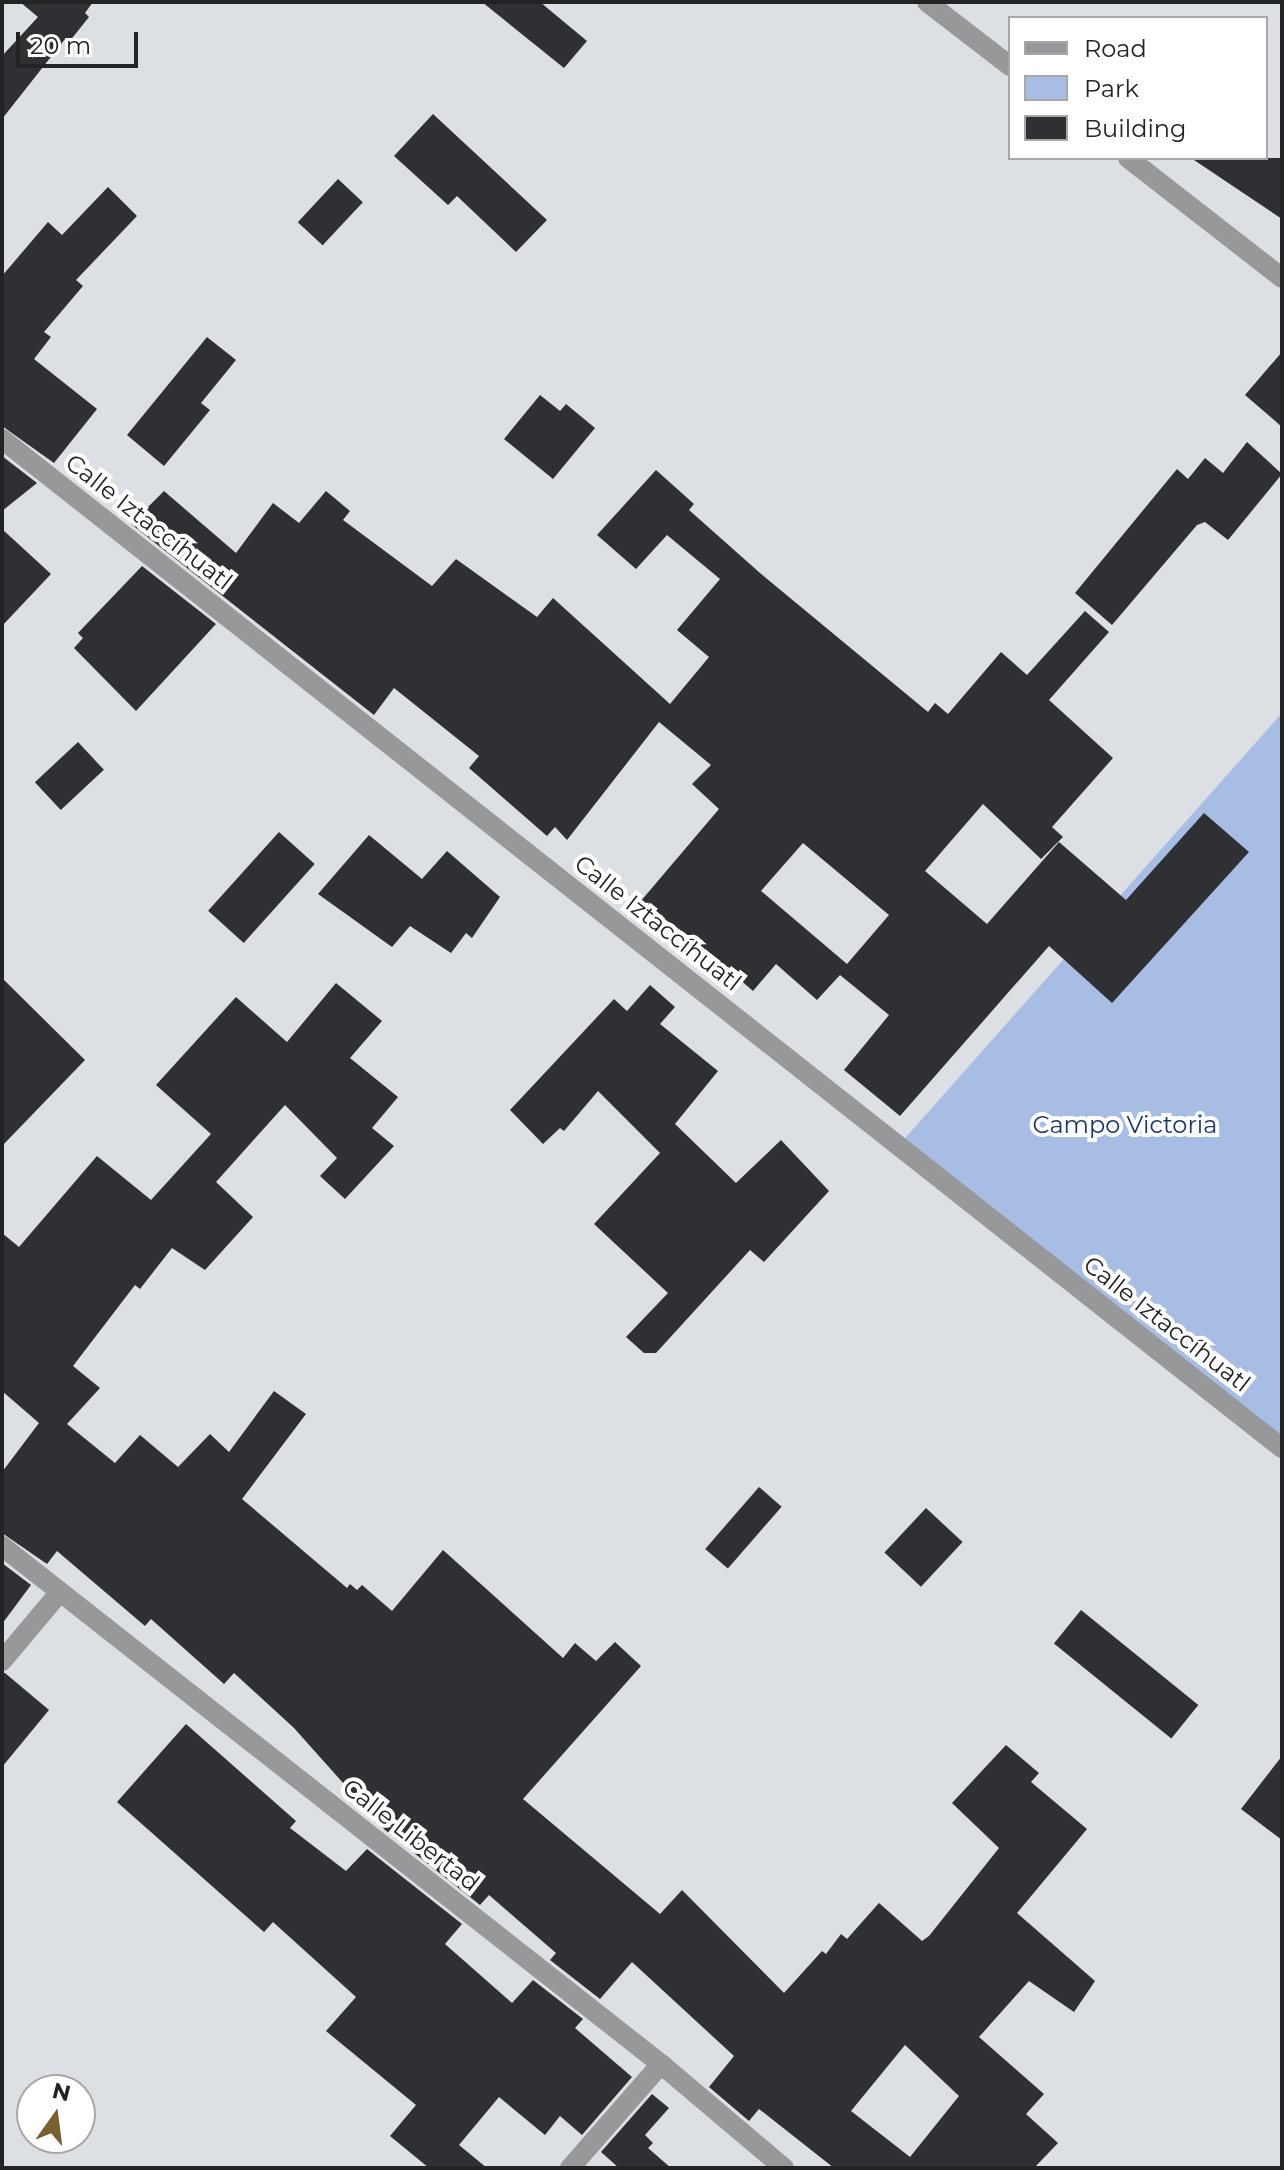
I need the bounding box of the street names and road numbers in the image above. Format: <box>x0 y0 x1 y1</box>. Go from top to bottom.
street label: Calle Iztaccíhuatl <box>60 448 238 596</box>
street label: Calle Iztaccíhuatl <box>569 849 747 997</box>
street label: Calle Iztaccíhuatl <box>1078 1250 1256 1398</box>
street label: Calle Libertad <box>337 1773 485 1897</box>

